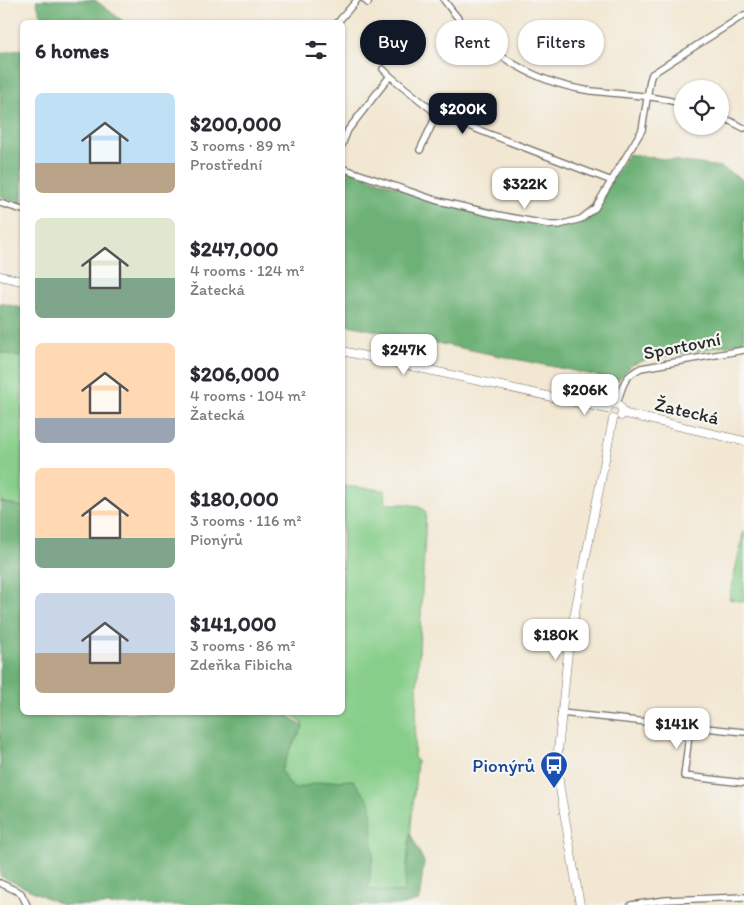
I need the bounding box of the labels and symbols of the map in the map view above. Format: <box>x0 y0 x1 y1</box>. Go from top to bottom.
pin: $200K <box>428 92 498 135</box>
pin: $322K <box>490 168 560 210</box>
street label: Sportovní <box>641 327 723 365</box>
pin: $247K <box>369 334 439 376</box>
pin: $206K <box>550 374 620 416</box>
street label: Žatecká <box>653 392 721 430</box>
pin: $180K <box>521 618 591 661</box>
pin: $141K <box>642 708 712 750</box>
bus stop icon: Pionýrů <box>539 750 569 789</box>
place label: Pionýrů <box>472 754 535 777</box>

